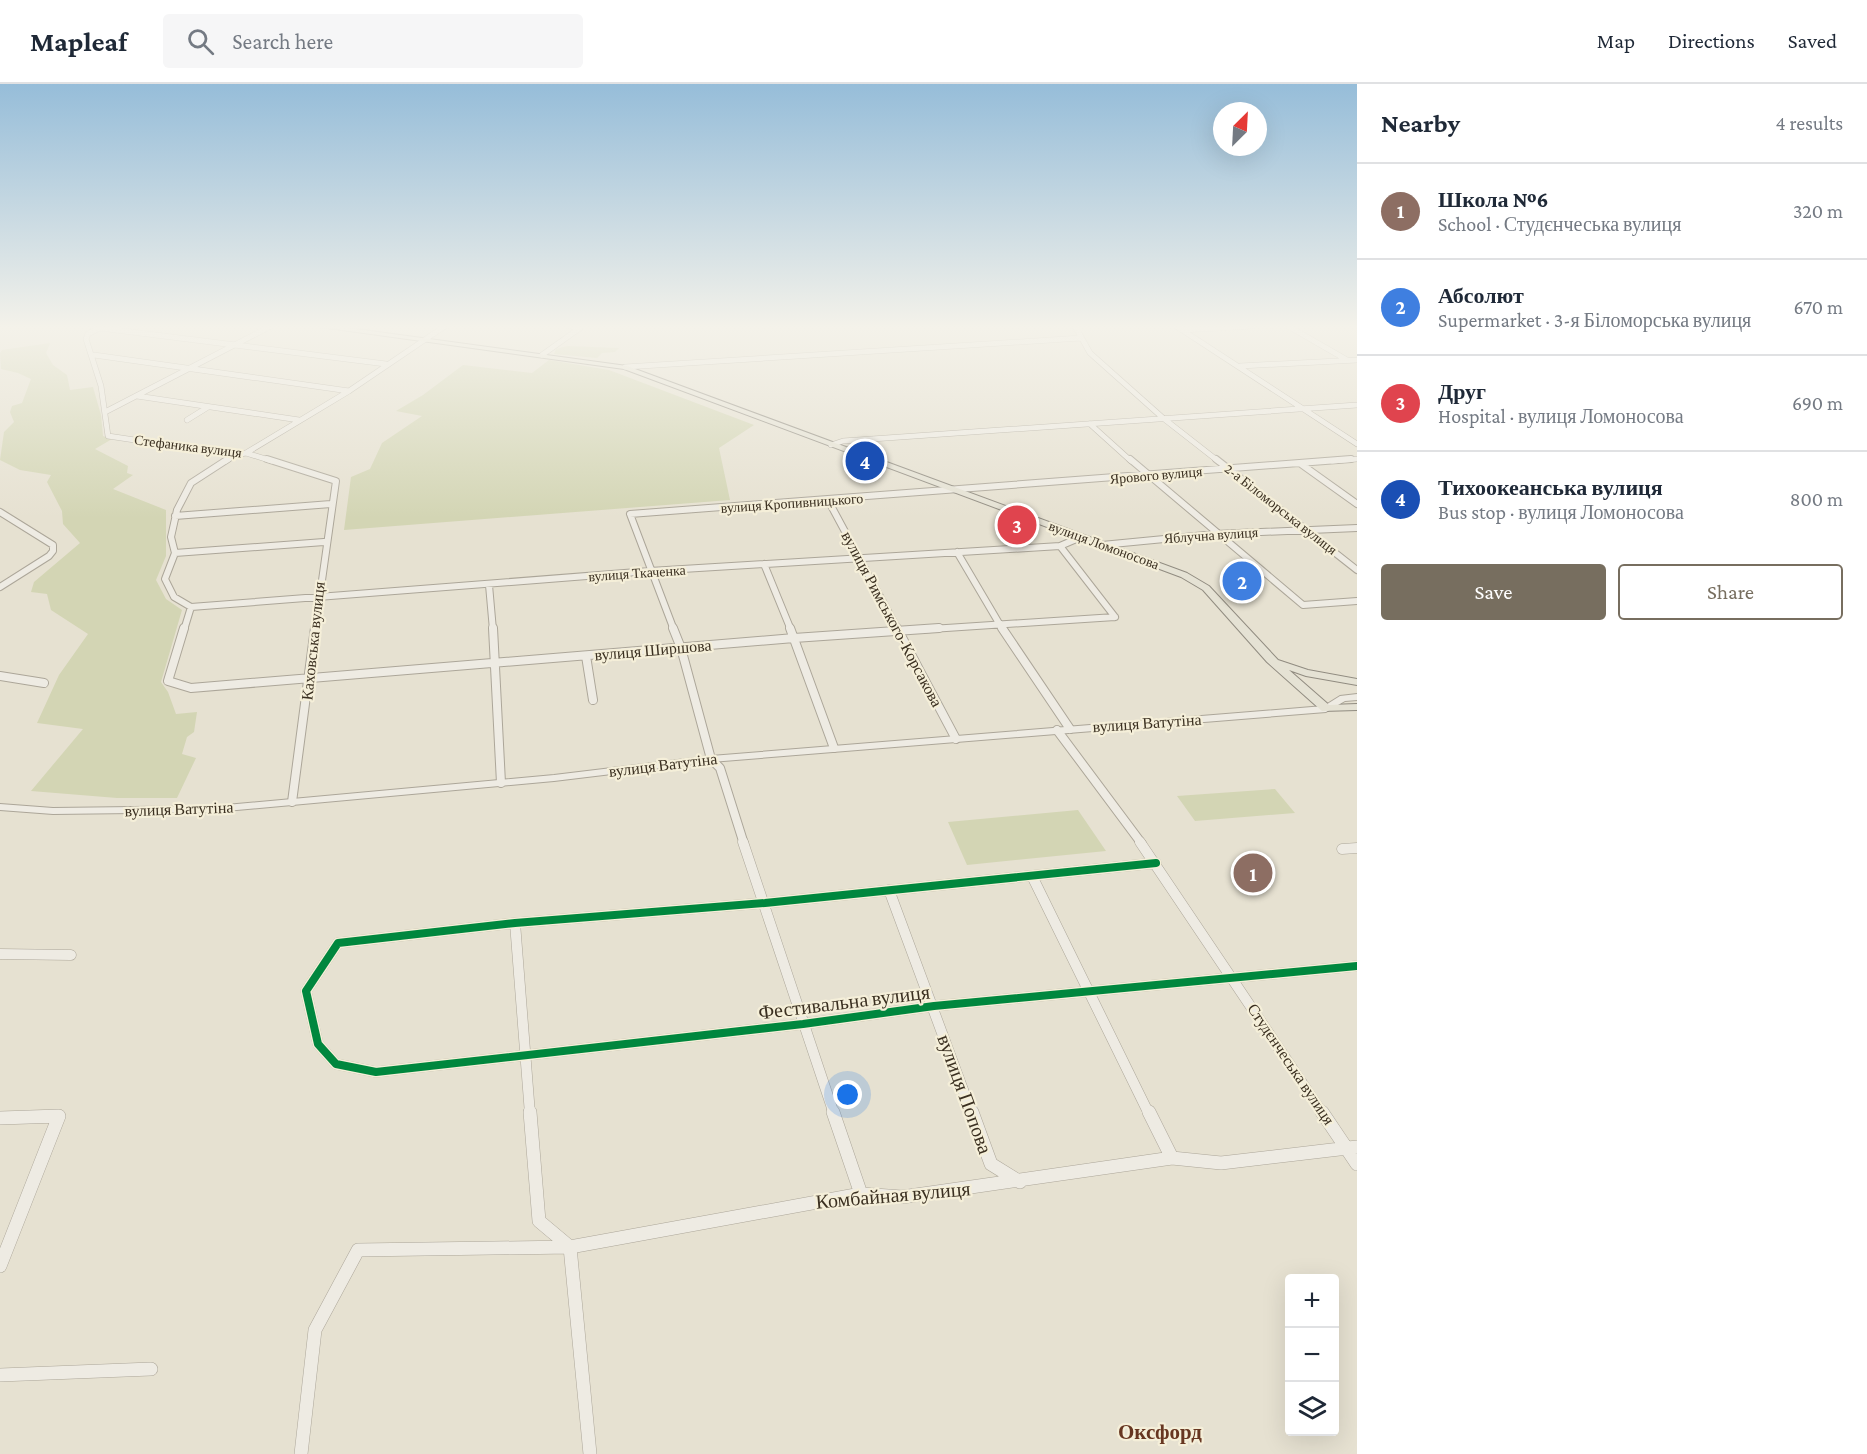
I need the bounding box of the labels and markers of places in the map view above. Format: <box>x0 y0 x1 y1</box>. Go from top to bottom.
pin: 4 <box>846 438 884 484</box>
pin: 3 <box>998 502 1036 548</box>
pin: 2 <box>1222 558 1262 604</box>
pin: 1 <box>1234 850 1272 896</box>

